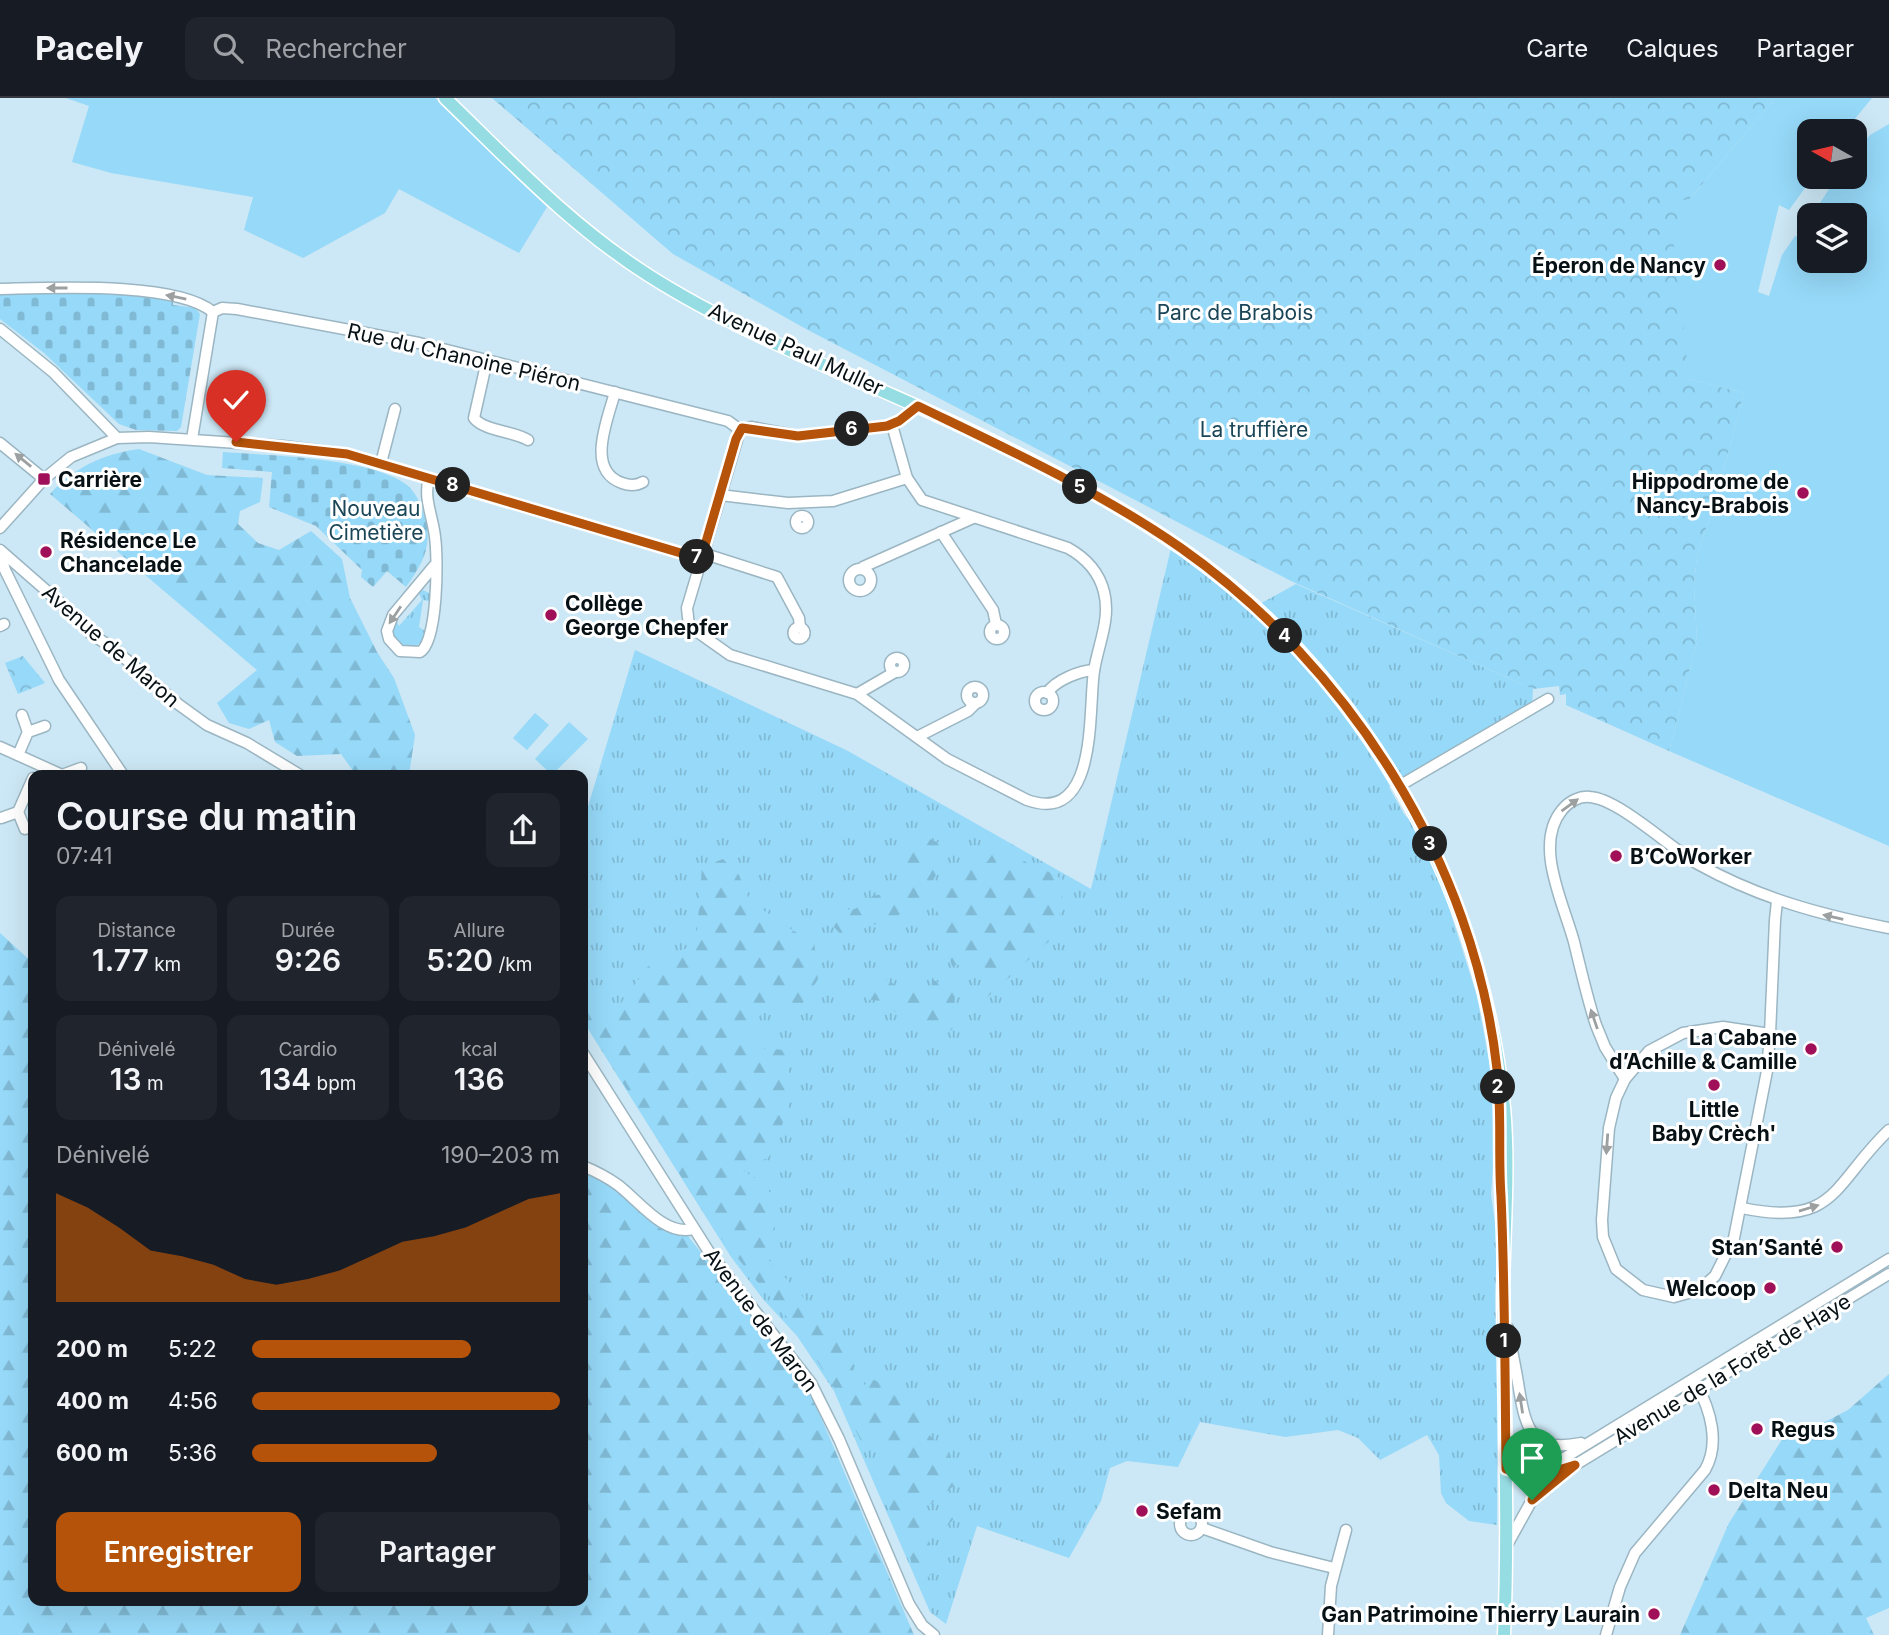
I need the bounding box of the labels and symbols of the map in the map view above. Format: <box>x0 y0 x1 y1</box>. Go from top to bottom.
north arrow <box>1797 119 1867 189</box>
place label: Éperon de Nancy <box>1532 252 1706 278</box>
marker: Éperon de Nancy <box>1712 257 1728 273</box>
one-way arrow <box>46 282 68 294</box>
one-way arrow <box>165 292 187 303</box>
street label: Avenue Paul Muller <box>705 298 887 401</box>
park label: Parc de Brabois <box>1157 300 1313 325</box>
street label: Rue du Chanoine Piéron <box>345 318 583 396</box>
pin <box>206 370 266 442</box>
pin: 6 <box>834 412 870 446</box>
park label: La truffière <box>1200 417 1308 442</box>
one-way arrow <box>14 452 32 468</box>
place label: Carrière <box>58 467 142 492</box>
pin: 8 <box>435 468 470 502</box>
place label: Hippodrome de Nancy-Brabois <box>1632 469 1789 518</box>
pin: 5 <box>1062 470 1098 504</box>
marker: Carrière <box>36 471 52 487</box>
marker: Hippodrome de Nancy-Brabois <box>1795 485 1811 501</box>
park label: Nouveau Cimetière <box>328 496 424 545</box>
place label: Résidence Le Chancelade <box>60 528 197 577</box>
pin: 7 <box>680 540 714 574</box>
marker: Résidence Le Chancelade <box>38 544 54 560</box>
street label: Avenue de Maron <box>37 579 185 713</box>
place label: Collège George Chepfer <box>565 591 729 640</box>
one-way arrow <box>389 605 402 625</box>
marker: Collège George Chepfer <box>543 607 559 623</box>
pin: 4 <box>1268 618 1302 654</box>
one-way arrow <box>1561 798 1580 812</box>
pin: 3 <box>1412 826 1448 862</box>
place label: B’CoWorker <box>1630 844 1752 869</box>
marker: B’CoWorker <box>1608 848 1624 864</box>
one-way arrow <box>1822 911 1844 922</box>
one-way arrow <box>1588 1009 1599 1030</box>
place label: La Cabane d’Achille & Camille <box>1609 1025 1797 1074</box>
marker: La Cabane d’Achille & Camille <box>1803 1041 1819 1057</box>
pin: 2 <box>1480 1070 1516 1104</box>
marker: Little Baby Crèch' <box>1706 1077 1722 1093</box>
place label: Little Baby Crèch' <box>1652 1097 1776 1146</box>
one-way arrow <box>1602 1134 1613 1156</box>
one-way arrow <box>1798 1203 1819 1213</box>
place label: Stan’Santé <box>1711 1235 1823 1260</box>
marker: Stan’Santé <box>1829 1239 1845 1255</box>
street label: Avenue de Maron <box>699 1243 823 1397</box>
place label: Welcoop <box>1666 1276 1756 1301</box>
marker: Welcoop <box>1762 1280 1778 1296</box>
street label: Avenue de la Forêt de Haye <box>1609 1288 1855 1450</box>
pin: 1 <box>1486 1324 1522 1358</box>
one-way arrow <box>1515 1392 1526 1414</box>
place label: Regus <box>1771 1417 1835 1442</box>
marker: Regus <box>1749 1421 1765 1437</box>
pin <box>1502 1428 1562 1500</box>
place label: Delta Neu <box>1728 1478 1828 1503</box>
marker: Delta Neu <box>1706 1482 1722 1498</box>
place label: Sefam <box>1156 1499 1222 1524</box>
marker: Sefam <box>1134 1503 1150 1519</box>
place label: Gan Patrimoine Thierry Laurain <box>1321 1602 1640 1627</box>
marker: Gan Patrimoine Thierry Laurain <box>1646 1606 1662 1622</box>

